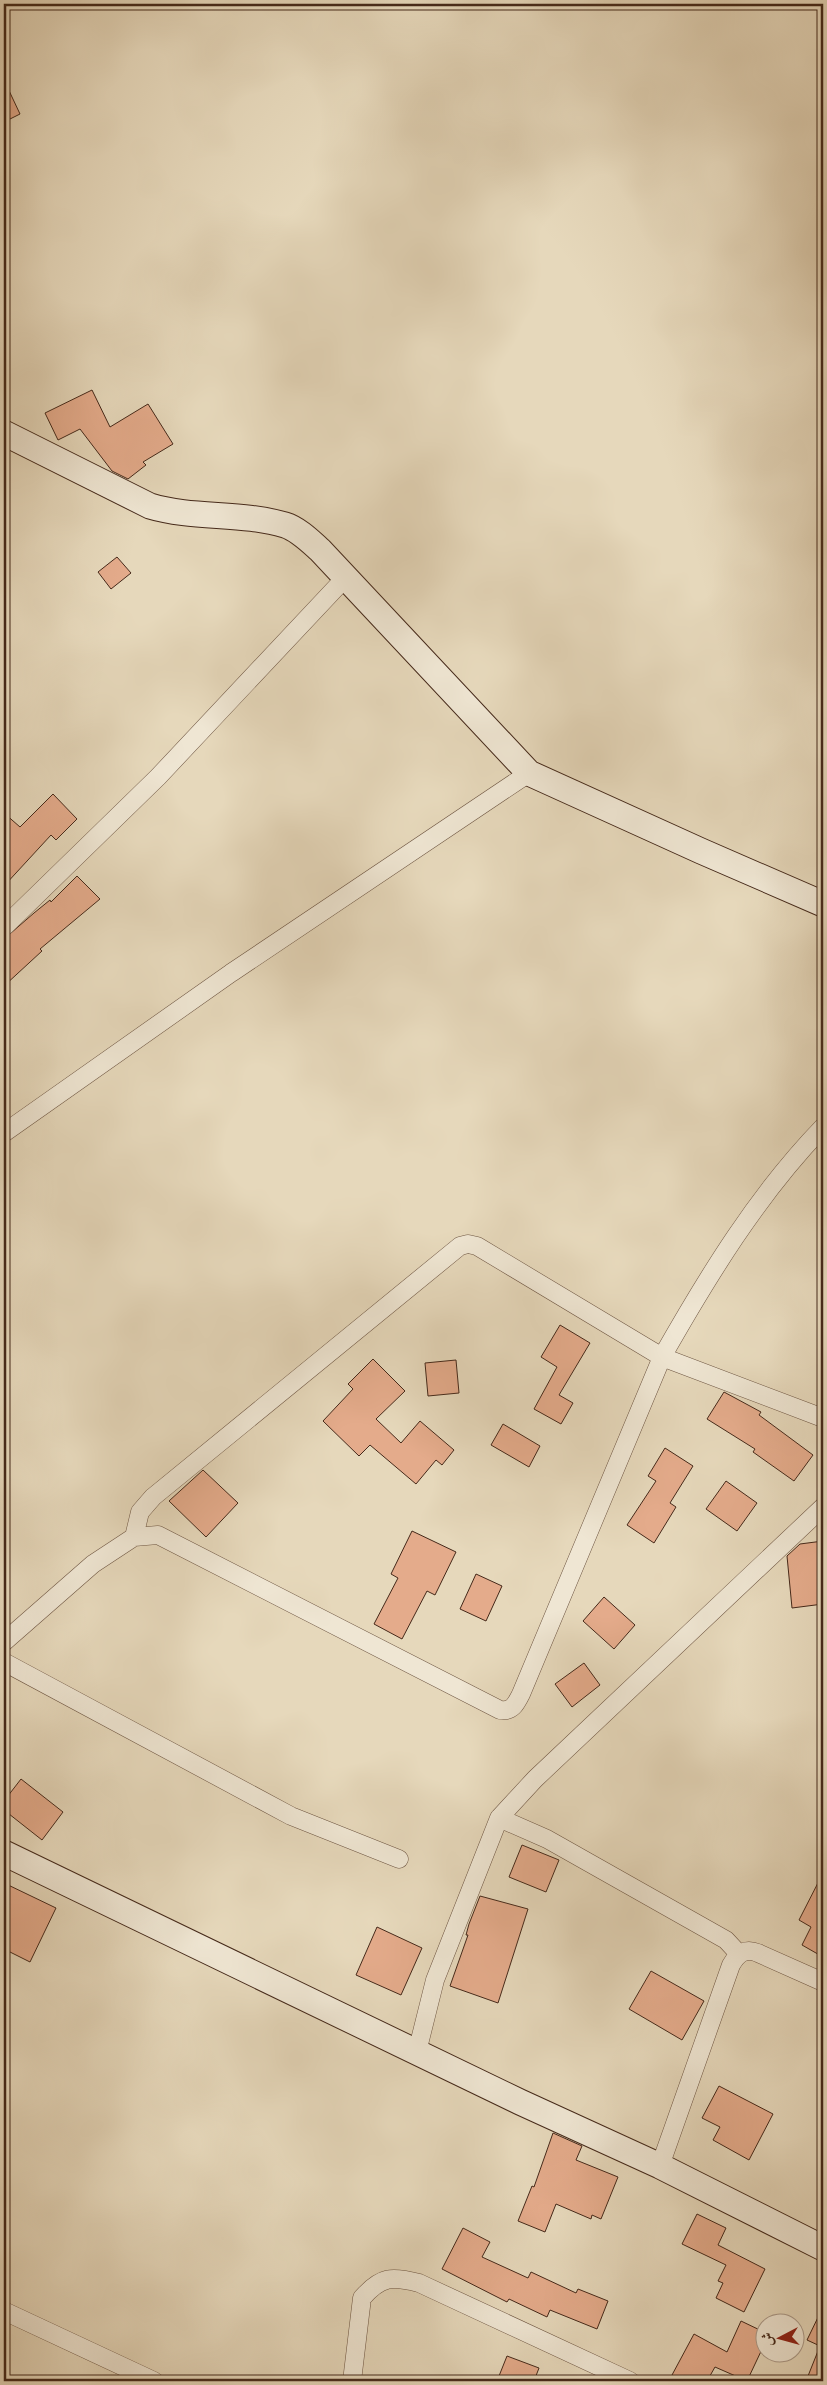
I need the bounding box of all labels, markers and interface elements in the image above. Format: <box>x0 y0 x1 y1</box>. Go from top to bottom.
north arrow <box>754 2312 804 2362</box>
text: ش <box>757 2331 777 2347</box>

